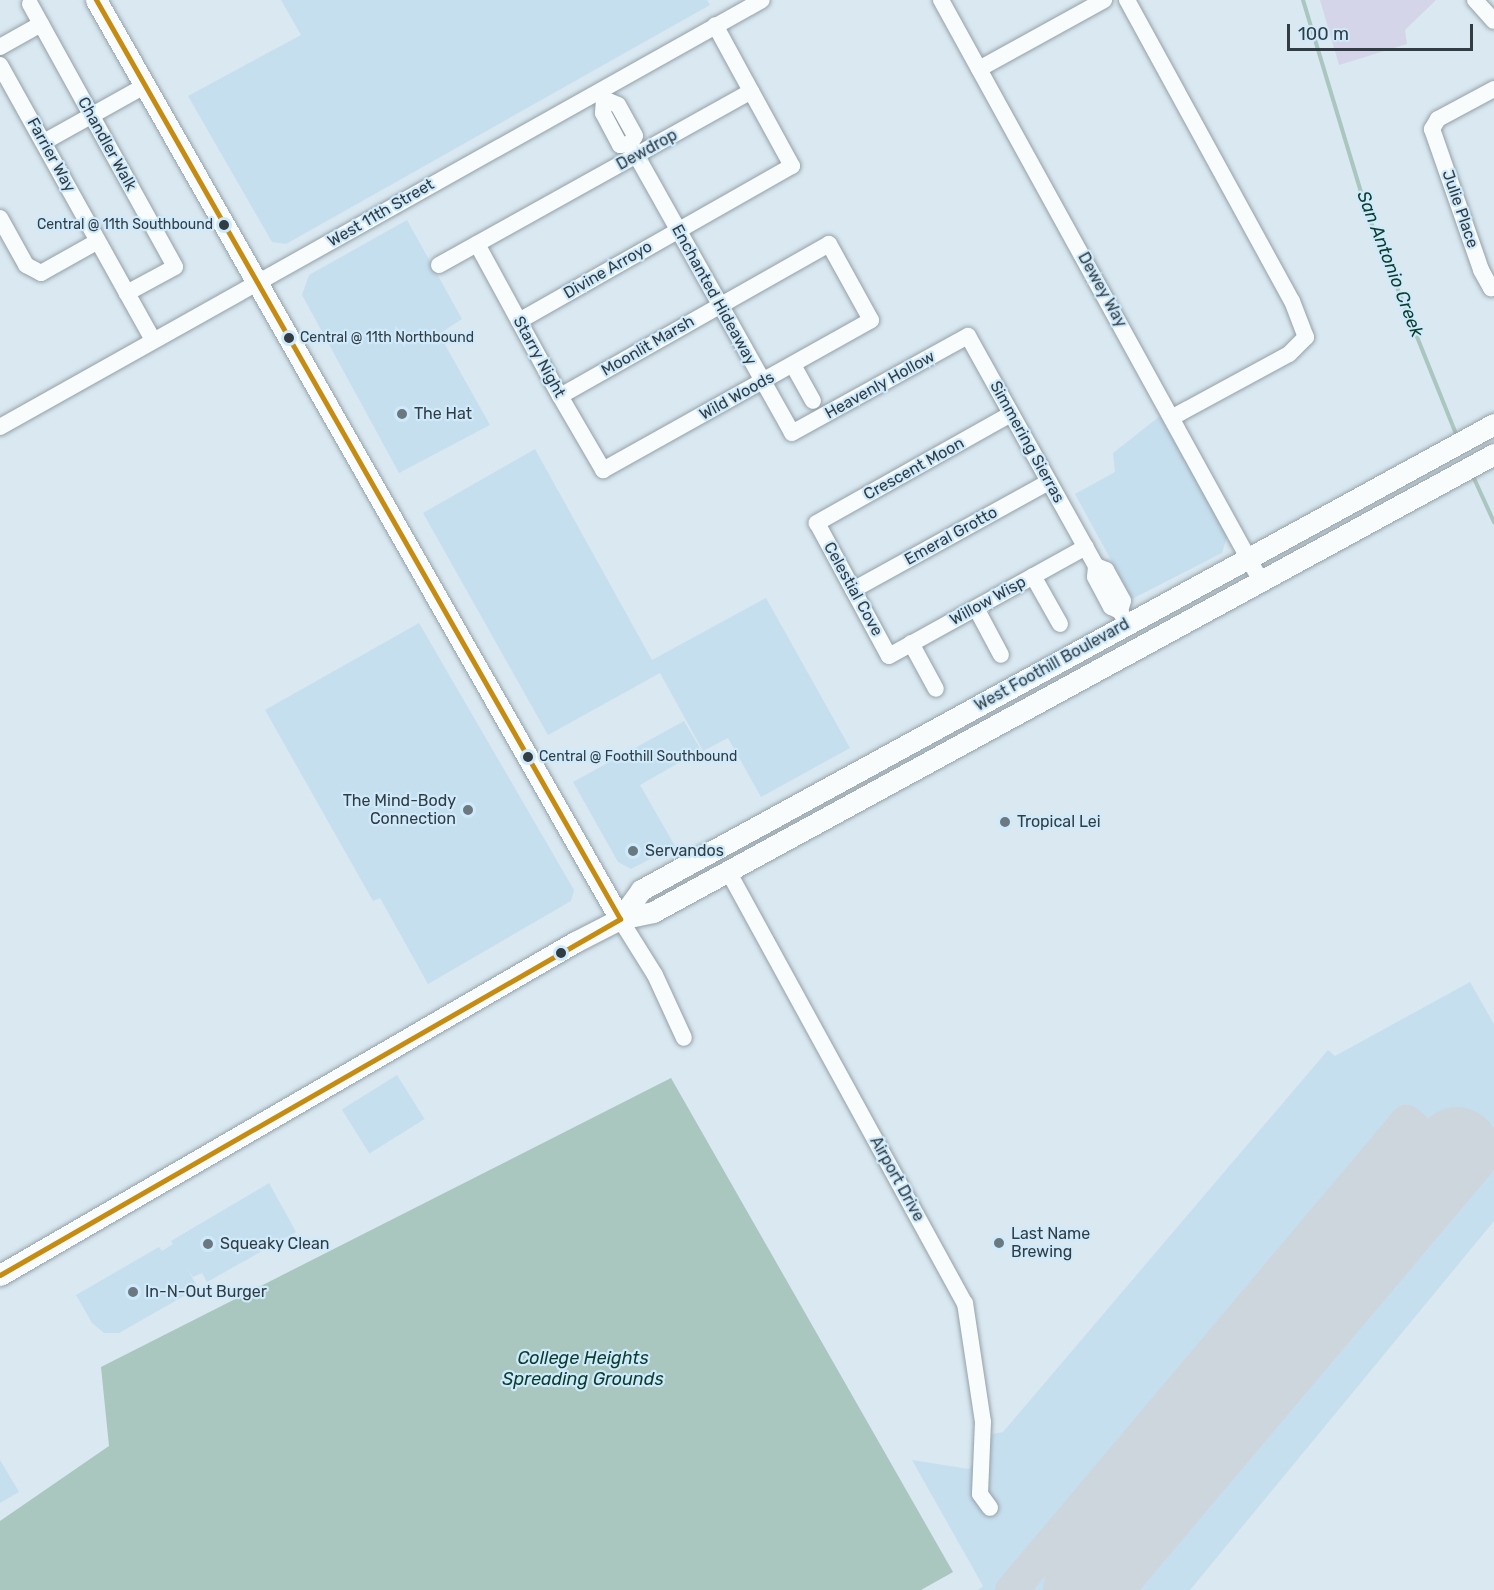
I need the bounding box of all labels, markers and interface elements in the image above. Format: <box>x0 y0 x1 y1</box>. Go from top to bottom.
scale bar <box>1290 12 1476 50</box>
text: 100 m <box>1298 23 1349 45</box>
street label: Chandler Walk <box>73 94 141 194</box>
street label: Farrier Way <box>23 114 79 196</box>
street label: Dewdrop <box>613 125 681 175</box>
street label: Julie Place <box>1438 168 1482 250</box>
street label: West 11th Street <box>324 175 438 251</box>
water label: San Antonio Creek <box>1352 188 1428 340</box>
place label: Central @ 11th Southbound <box>37 217 213 233</box>
marker: Central @ 11th Southbound <box>218 219 230 231</box>
street label: Enchanted Hideaway <box>667 221 761 369</box>
street label: Divine Arroyo <box>560 237 656 303</box>
street label: Dewey Way <box>1073 249 1131 331</box>
street label: Moonlit Marsh <box>598 312 698 380</box>
street label: Starry Night <box>509 313 569 401</box>
place label: Central @ 11th Northbound <box>300 330 474 346</box>
marker: Central @ 11th Northbound <box>283 332 295 344</box>
street label: Heavenly Hollow <box>822 347 938 423</box>
street label: Wild Woods <box>696 368 778 424</box>
street label: Simmering Sierras <box>986 378 1068 506</box>
place label: The Hat <box>414 404 472 424</box>
marker: The Hat <box>395 407 409 421</box>
street label: Crescent Moon <box>860 433 968 505</box>
street label: Emeral Grotto <box>901 503 1001 569</box>
street label: Celestial Cove <box>819 539 887 639</box>
street label: Willow Wisp <box>946 572 1030 630</box>
street label: West Foothill Boulevard <box>971 615 1133 715</box>
place label: Central @ Foothill Southbound <box>539 749 737 765</box>
marker: Central @ Foothill Southbound <box>522 751 534 763</box>
place label: The Mind-Body Connection <box>343 791 456 829</box>
marker: The Mind-Body Connection <box>461 803 475 817</box>
place label: Tropical Lei <box>1017 812 1101 832</box>
marker: Tropical Lei <box>998 815 1012 829</box>
place label: Servandos <box>645 841 724 861</box>
marker: Servandos <box>626 844 640 858</box>
unlabelled marker <box>555 947 567 959</box>
street label: Airport Drive <box>866 1133 928 1225</box>
place label: Last Name Brewing <box>1011 1224 1090 1262</box>
place label: Squeaky Clean <box>220 1234 330 1254</box>
marker: Last Name Brewing <box>992 1236 1006 1250</box>
marker: Squeaky Clean <box>201 1237 215 1251</box>
place label: In-N-Out Burger <box>145 1282 267 1302</box>
marker: In-N-Out Burger <box>126 1285 140 1299</box>
water label: College Heights Spreading Grounds <box>502 1348 664 1390</box>

